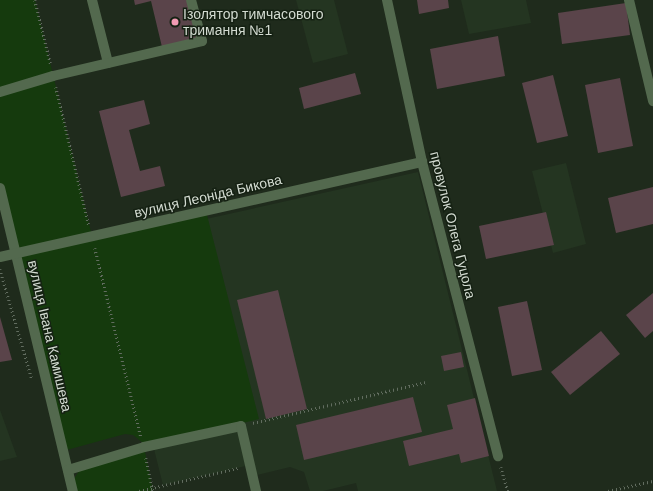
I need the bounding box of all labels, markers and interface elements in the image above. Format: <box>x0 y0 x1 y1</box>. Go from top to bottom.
place label: Ізолятор тимчасового тримання №1 <box>183 6 324 38</box>
marker: Ізолятор тимчасового тримання №1 <box>170 17 180 27</box>
street label: провулок Олега Гуцола <box>427 150 479 300</box>
street label: вулиця Леоніда Бикова <box>133 171 283 221</box>
street label: вулиця Івана Камишева <box>24 259 76 413</box>

